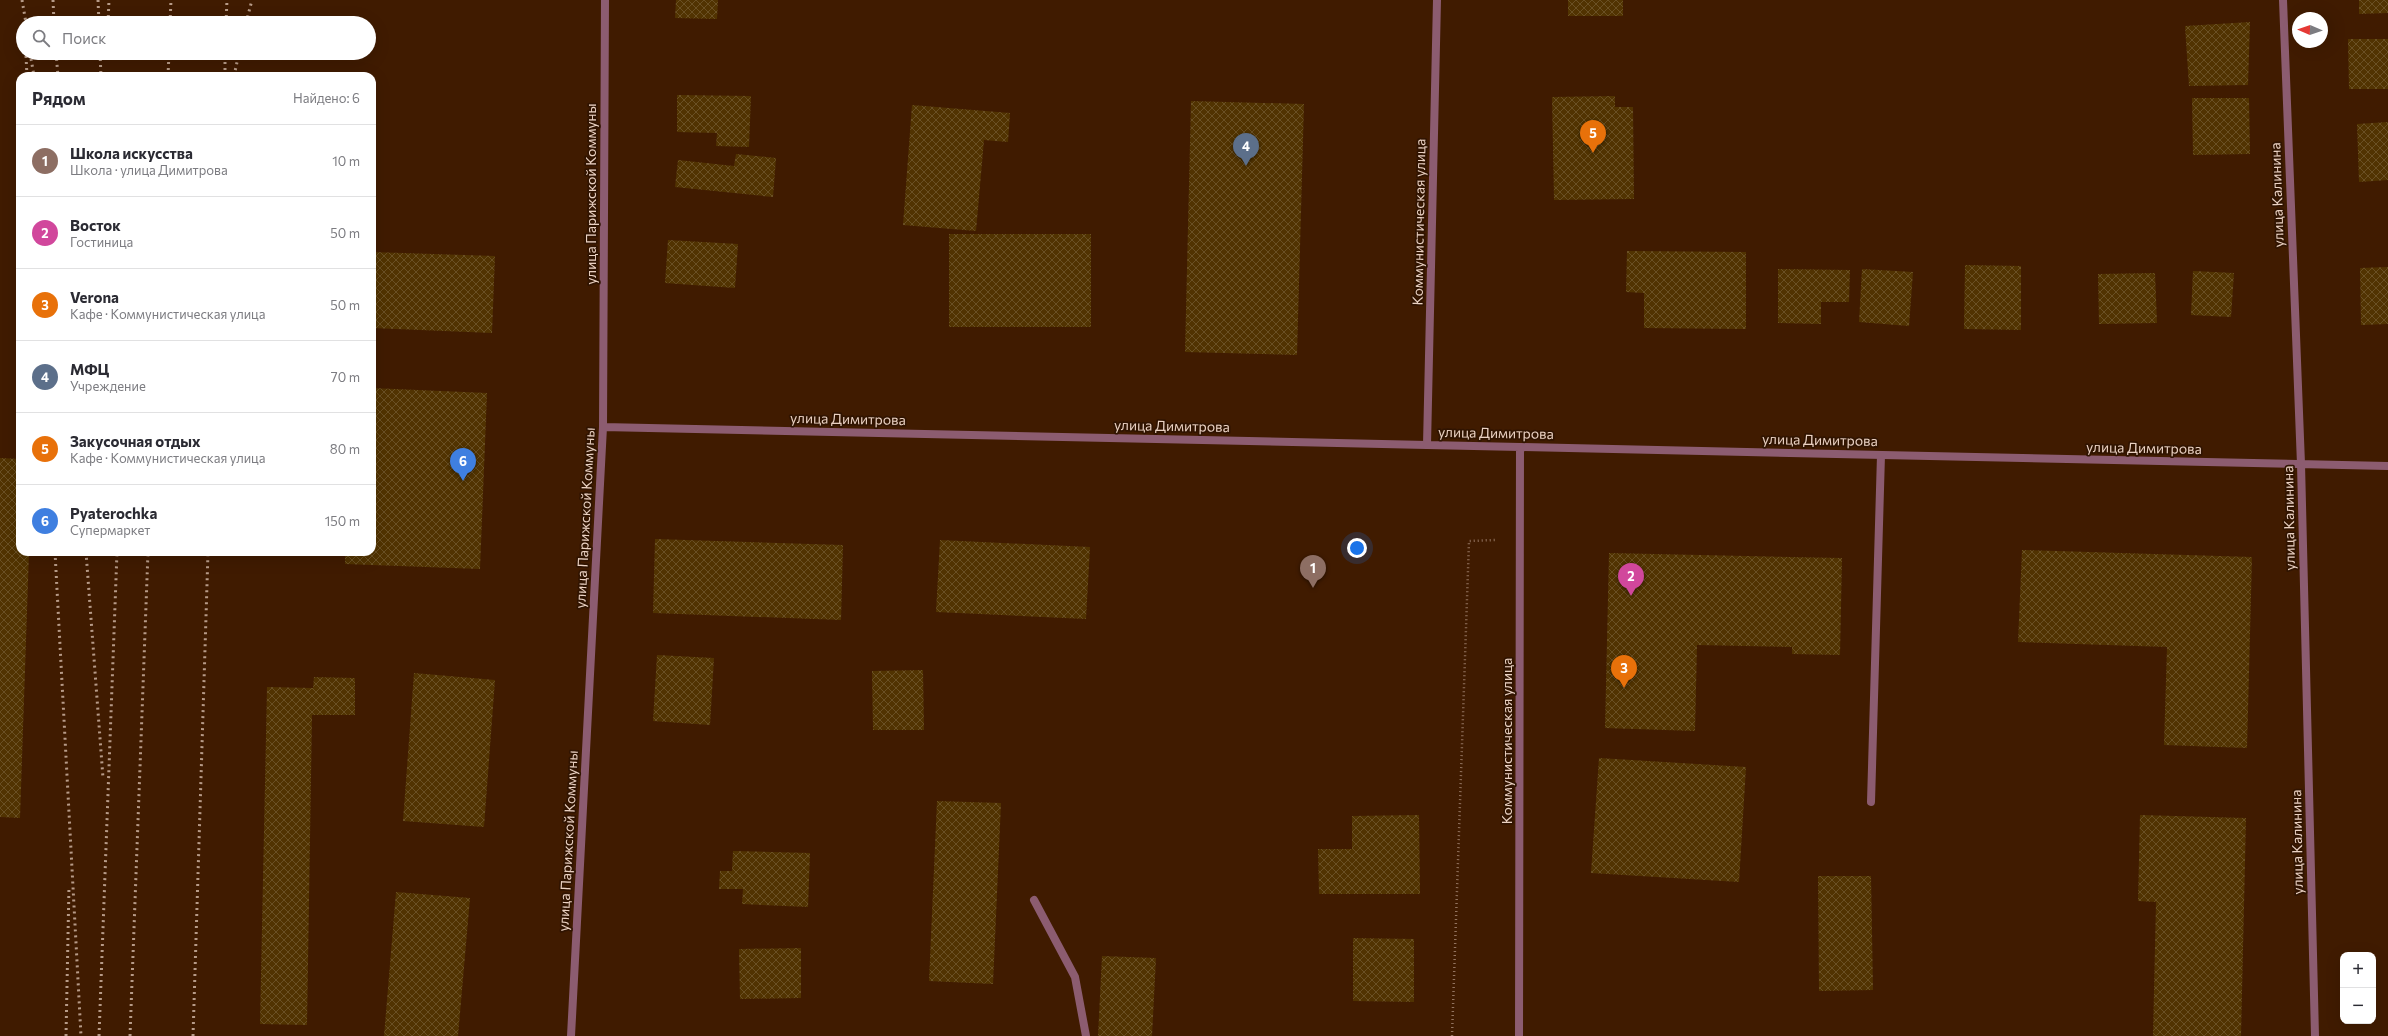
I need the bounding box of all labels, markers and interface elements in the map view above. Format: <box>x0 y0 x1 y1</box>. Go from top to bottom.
north arrow <box>2292 12 2328 48</box>
search box <box>16 16 376 60</box>
icon: search <box>30 27 52 49</box>
text: Поиск <box>62 29 106 47</box>
text: Рядом <box>32 88 86 109</box>
text: Найдено: 6 <box>293 90 360 106</box>
street label: улица Парижской Коммуны <box>582 103 599 285</box>
pin: 5 <box>1580 120 1606 153</box>
pin: 4 <box>1233 133 1259 166</box>
street label: Коммунистическая улица <box>1409 139 1428 305</box>
street label: улица Калинина <box>2266 142 2287 248</box>
text: Школа искусства <box>70 144 193 162</box>
text: 1 <box>42 153 48 169</box>
text: 10 m <box>332 153 360 169</box>
text: Школа · улица Димитрова <box>70 162 228 178</box>
text: Восток <box>70 216 121 234</box>
text: 2 <box>41 225 49 241</box>
text: 50 m <box>330 225 360 241</box>
text: Гостиница <box>70 234 133 250</box>
text: Verona <box>70 288 119 306</box>
text: 3 <box>41 297 49 313</box>
text: 50 m <box>330 297 360 313</box>
text: Кафе · Коммунистическая улица <box>70 306 265 322</box>
text: МФЦ <box>70 360 109 378</box>
text: 4 <box>41 369 49 385</box>
text: 70 m <box>331 369 360 385</box>
text: Учреждение <box>70 378 146 394</box>
street label: улица Димитрова <box>790 409 906 428</box>
street label: улица Димитрова <box>1114 416 1230 435</box>
street label: улица Димитрова <box>1438 423 1554 442</box>
street label: улица Парижской Коммуны <box>571 427 598 609</box>
street label: улица Димитрова <box>1762 430 1878 449</box>
text: Закусочная отдых <box>70 432 201 450</box>
street label: улица Димитрова <box>2086 438 2202 457</box>
text: 5 <box>41 441 49 457</box>
text: 80 m <box>330 441 360 457</box>
pin: 6 <box>450 448 476 481</box>
text: Кафе · Коммунистическая улица <box>70 450 265 466</box>
street label: улица Калинина <box>2279 465 2298 571</box>
text: Pyaterochka <box>70 504 157 522</box>
text: 6 <box>41 513 49 529</box>
text: 150 m <box>325 513 360 529</box>
text: Супермаркет <box>70 522 150 538</box>
your location <box>1347 538 1367 558</box>
pin: 1 <box>1300 555 1326 588</box>
pin: 2 <box>1618 563 1644 596</box>
pin: 3 <box>1611 655 1637 688</box>
street label: Коммунистическая улица <box>1498 658 1515 824</box>
street label: улица Парижской Коммуны <box>554 750 581 932</box>
street label: улица Калинина <box>2287 789 2306 895</box>
map controls <box>2340 952 2376 1024</box>
button: + <box>2340 952 2376 988</box>
button: − <box>2340 988 2376 1024</box>

